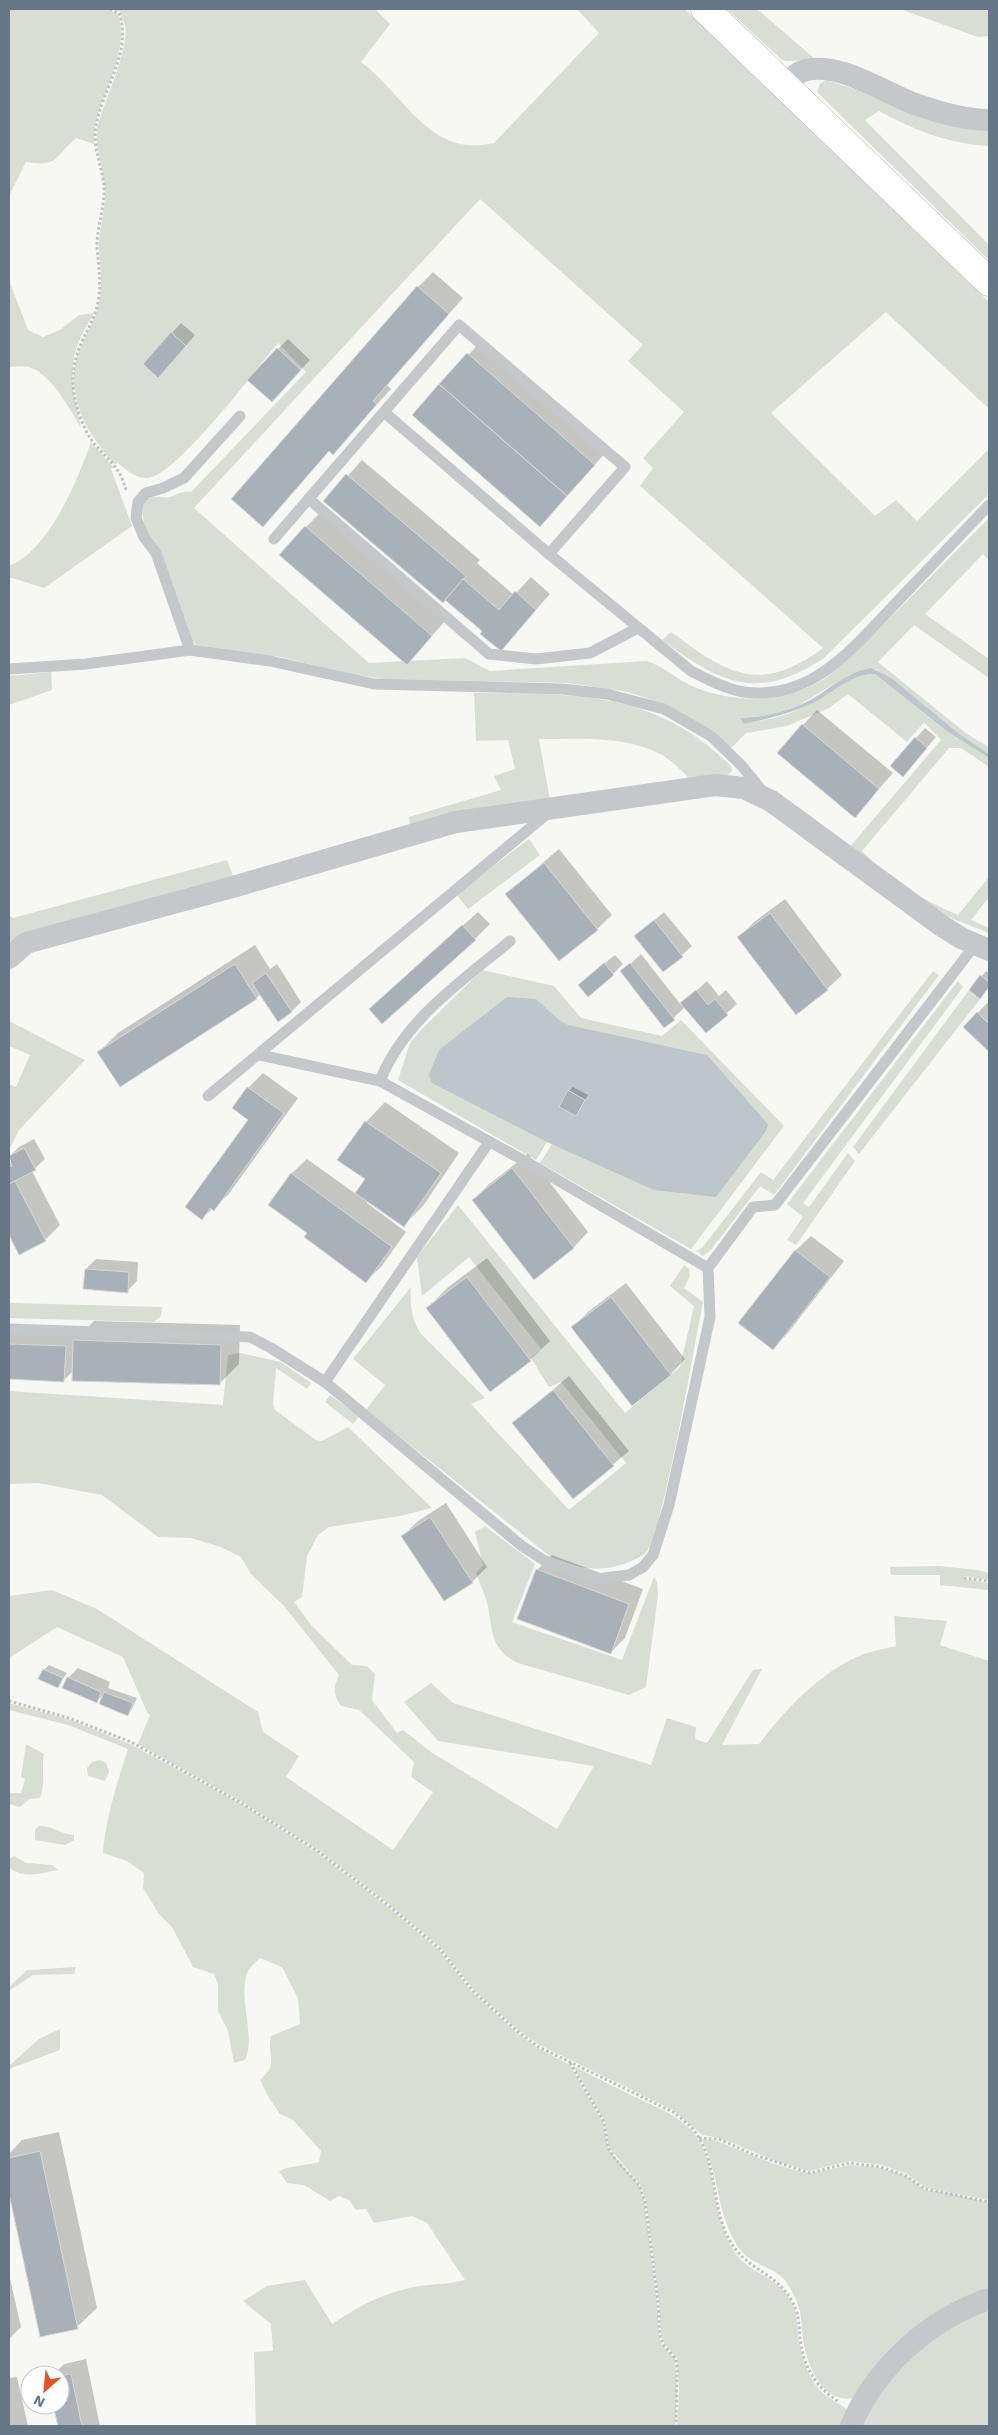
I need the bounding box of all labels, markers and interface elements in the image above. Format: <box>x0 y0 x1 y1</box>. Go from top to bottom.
north arrow <box>20 2365 70 2415</box>
text: N <box>31 2392 47 2411</box>

